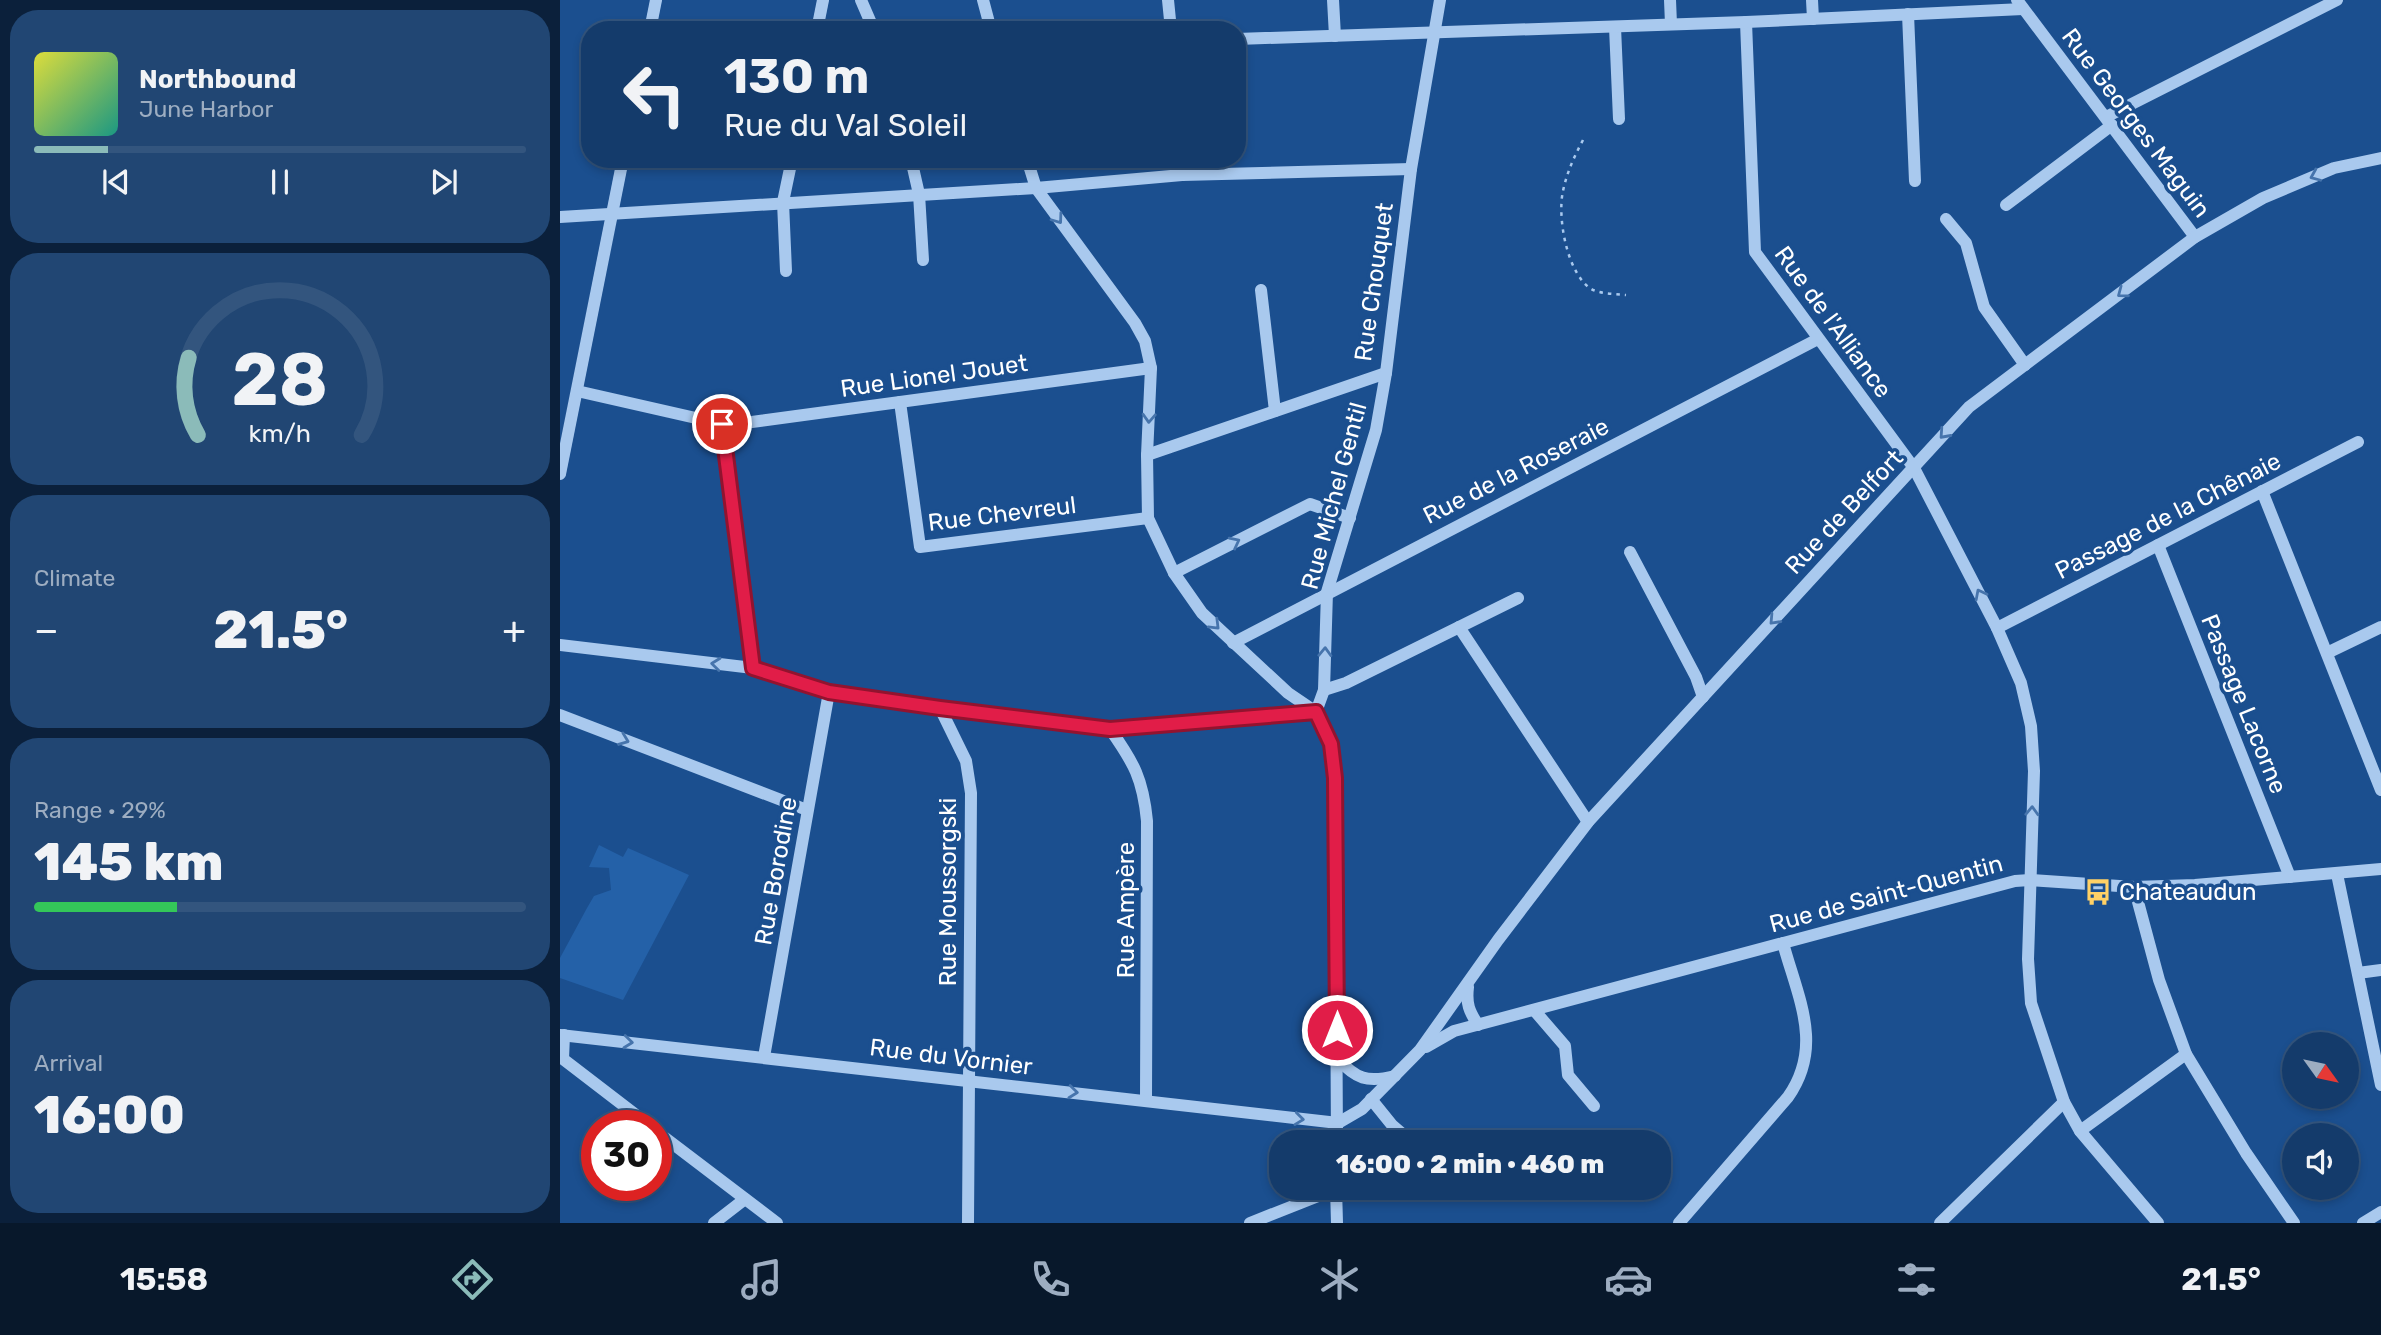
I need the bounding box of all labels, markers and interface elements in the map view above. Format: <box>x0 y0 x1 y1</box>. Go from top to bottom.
street label: Rue Georges Maguin <box>2056 23 2216 223</box>
text: 130 m <box>724 47 869 105</box>
icon: left <box>609 49 700 140</box>
text: Northbound <box>139 64 297 95</box>
text: June Harbor <box>139 95 273 123</box>
text: Rue du Val Soleil <box>724 106 967 144</box>
icon: previous <box>97 163 135 201</box>
icon: pause <box>261 163 299 201</box>
icon: next <box>425 163 463 201</box>
one-way arrow <box>2310 167 2322 181</box>
street label: Rue Chouquet <box>1349 201 1399 363</box>
one-way arrow <box>1050 211 1063 224</box>
street label: Rue de l'Alliance <box>1769 241 1897 403</box>
one-way arrow <box>2117 285 2130 298</box>
text: 28 <box>232 337 328 423</box>
street label: Rue Lionel Jouet <box>839 349 1029 403</box>
pin <box>692 394 752 454</box>
street label: Rue Michel Gentil <box>1296 399 1372 593</box>
icon: arrive <box>703 405 741 443</box>
street label: Rue de la Roseraie <box>1419 412 1613 530</box>
one-way arrow <box>1141 413 1156 424</box>
text: km/h <box>249 419 311 448</box>
one-way arrow <box>1940 426 1952 439</box>
street label: Rue de Belfort <box>1779 444 1909 580</box>
street label: Passage de la Chênaie <box>2051 447 2285 585</box>
street label: Rue Chevreul <box>926 491 1078 537</box>
one-way arrow <box>1228 537 1240 551</box>
text: Climate <box>34 564 115 592</box>
one-way arrow <box>1974 589 1988 601</box>
text: 21.5° <box>213 599 348 661</box>
text: − <box>34 607 59 653</box>
text: + <box>502 607 526 653</box>
street label: Passage Lacorne <box>2195 610 2293 798</box>
one-way arrow <box>1770 612 1782 625</box>
one-way arrow <box>1207 617 1220 630</box>
one-way arrow <box>1317 647 1332 658</box>
one-way arrow <box>710 656 722 671</box>
one-way arrow <box>617 731 629 745</box>
street label: Rue Borodine <box>749 795 803 947</box>
text: Range · 29% <box>34 796 166 824</box>
street label: Rue Moussorgski <box>934 798 962 986</box>
one-way arrow <box>2025 806 2040 817</box>
text: 145 km <box>34 831 224 893</box>
street label: Rue Ampère <box>1112 842 1140 978</box>
street label: Rue de Saint-Quentin <box>1766 849 2006 939</box>
bus stop icon: Chateaudun <box>2083 877 2113 907</box>
place label: Chateaudun <box>2119 878 2257 906</box>
position arrow <box>1300 993 1374 1067</box>
north arrow <box>2282 1032 2359 1110</box>
map controls <box>2282 1032 2359 1200</box>
street label: Rue du Vornier <box>868 1033 1034 1081</box>
one-way arrow <box>623 1034 634 1049</box>
text: Arrival <box>34 1049 103 1077</box>
text: 16:00 <box>34 1084 185 1146</box>
one-way arrow <box>1067 1085 1079 1100</box>
speed limit sign: 30 <box>581 1110 672 1201</box>
one-way arrow <box>1293 1111 1305 1126</box>
button: sound <box>2282 1123 2359 1200</box>
text: 16:00 · 2 min · 460 m <box>1336 1149 1604 1180</box>
icon: directions <box>448 1255 497 1304</box>
icon: music <box>737 1255 786 1304</box>
icon: phone <box>1026 1255 1075 1304</box>
icon: climate <box>1315 1255 1364 1304</box>
icon: car <box>1604 1255 1653 1304</box>
icon: filters <box>1892 1255 1941 1304</box>
text: 15:58 <box>120 1260 208 1298</box>
text: 21.5° <box>2181 1260 2261 1298</box>

